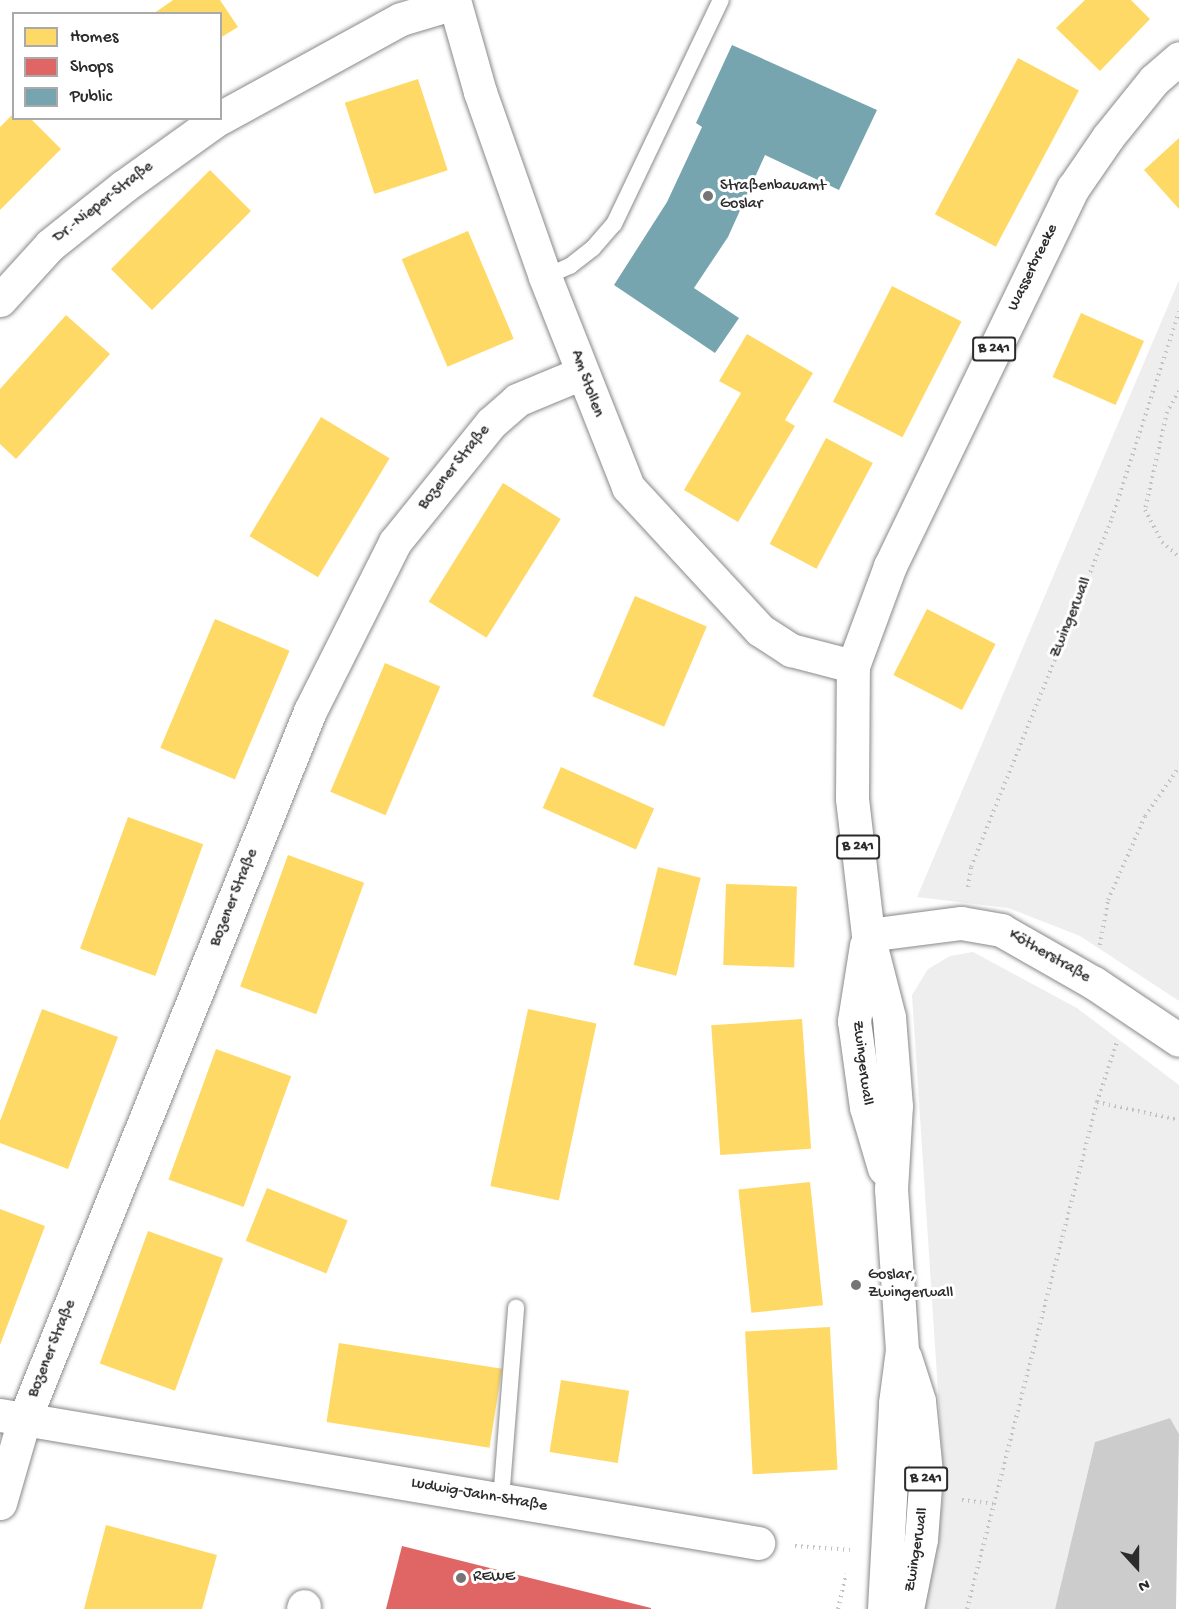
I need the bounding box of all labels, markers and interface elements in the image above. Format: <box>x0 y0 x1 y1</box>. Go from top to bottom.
legend <box>12 12 222 120</box>
text: Homes <box>70 27 118 48</box>
text: Shops <box>70 57 113 78</box>
text: Public <box>70 87 112 108</box>
street label: Dr.-Nieper-Straße <box>50 158 158 248</box>
place label: Straßenbauamt Goslar <box>720 177 826 215</box>
marker: Straßenbauamt Goslar <box>701 189 715 203</box>
street label: Wasserbreeke <box>1005 221 1063 315</box>
road number: B 241 <box>972 337 1016 361</box>
street label: Am Stollen <box>565 348 607 420</box>
street label: Bozener Straße <box>415 422 495 514</box>
street label: Zwingerwall <box>1047 575 1097 661</box>
road number: B 241 <box>836 835 880 859</box>
street label: Bozener Straße <box>207 846 263 950</box>
street label: Kötherstraße <box>1005 926 1093 988</box>
street label: Zwingerwall <box>846 1020 876 1106</box>
place label: Goslar, Zwingerwall <box>868 1266 953 1304</box>
marker: Goslar, Zwingerwall <box>849 1278 863 1292</box>
street label: Bozener Straße <box>25 1297 81 1401</box>
road number: B 241 <box>904 1467 948 1491</box>
street label: Ludwig-Jahn-Straße <box>409 1475 549 1517</box>
street label: Zwingerwall <box>902 1506 934 1594</box>
north arrow <box>1107 1537 1167 1597</box>
place label: REWE <box>473 1568 515 1588</box>
marker: REWE <box>454 1571 468 1585</box>
text: N <box>1135 1574 1152 1595</box>

